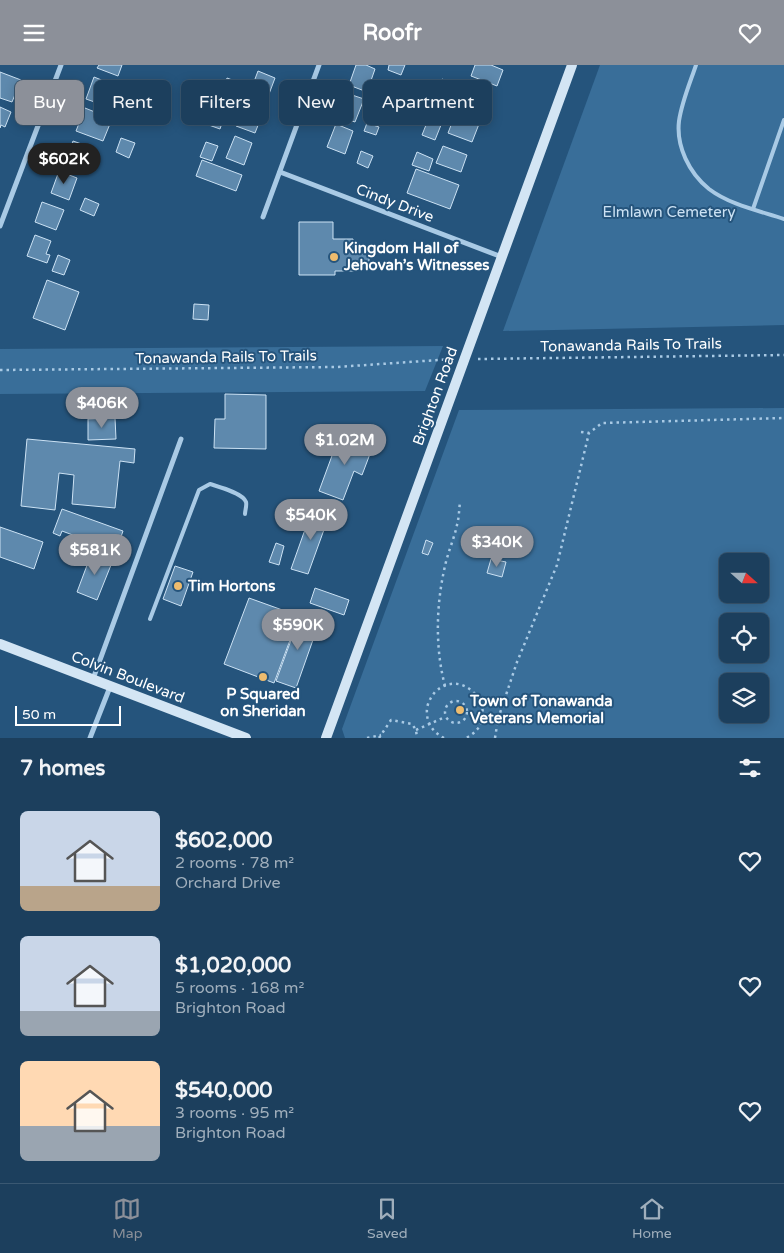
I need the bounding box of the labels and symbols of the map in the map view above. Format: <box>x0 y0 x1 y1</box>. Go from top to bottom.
pin: $602K <box>29 143 99 185</box>
street label: Cindy Drive <box>354 180 436 226</box>
park label: Elmlawn Cemetery <box>603 203 735 221</box>
place label: Kingdom Hall of Jehovah’s Witnesses <box>343 239 489 274</box>
marker: Kingdom Hall of Jehovah’s Witnesses <box>328 251 340 263</box>
street label: Tonawanda Rails To Trails <box>540 334 722 356</box>
street label: Brighton Road <box>409 344 461 448</box>
street label: Tonawanda Rails To Trails <box>135 346 317 368</box>
pin: $406K <box>67 387 137 429</box>
pin: $1.02M <box>304 423 386 466</box>
pin: $540K <box>276 499 346 541</box>
pin: $340K <box>462 525 532 568</box>
pin: $581K <box>60 533 130 576</box>
north arrow <box>719 553 769 603</box>
place label: Tim Hortons <box>187 577 275 595</box>
marker: Tim Hortons <box>172 580 184 592</box>
pin: $590K <box>263 609 333 651</box>
street label: Colvin Boulevard <box>69 647 187 707</box>
marker: P Squared on Sheridan <box>257 671 269 683</box>
place label: P Squared on Sheridan <box>220 685 306 720</box>
place label: Town of Tonawanda Veterans Memorial <box>469 692 613 727</box>
scale bar <box>15 703 121 726</box>
marker: Town of Tonawanda Veterans Memorial <box>454 704 466 716</box>

